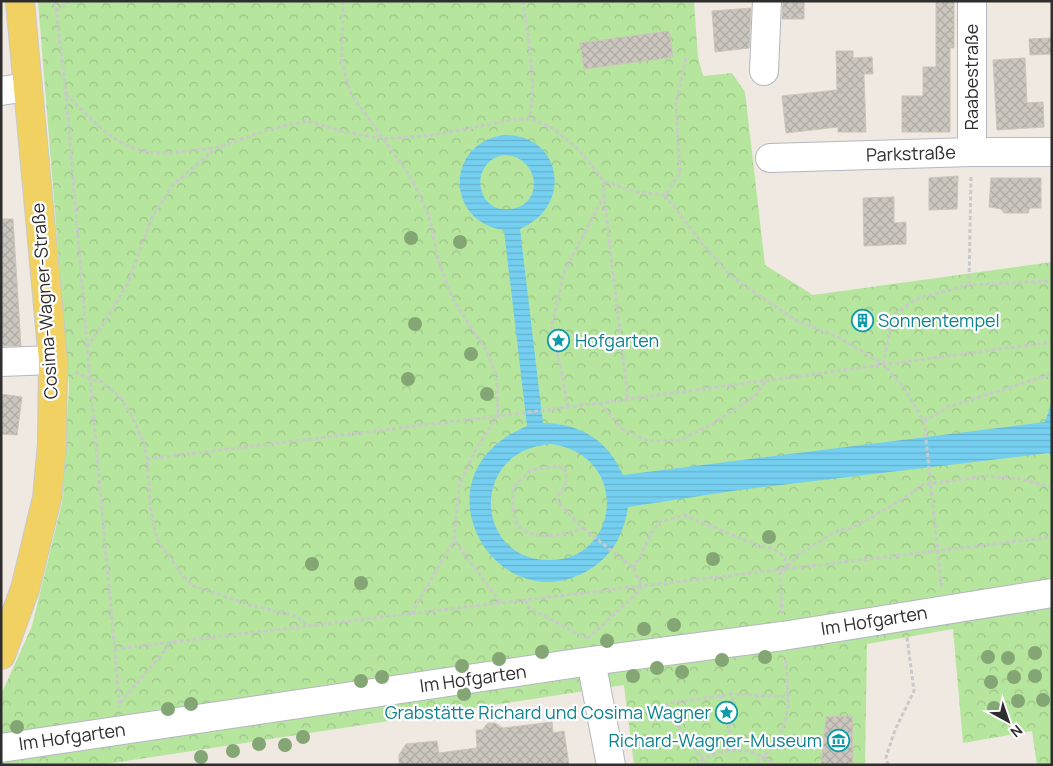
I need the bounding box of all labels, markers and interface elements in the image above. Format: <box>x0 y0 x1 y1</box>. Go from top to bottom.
street label: Raabestraße <box>959 24 983 130</box>
street label: Parkstraße <box>866 139 956 167</box>
street label: Cosima-Wagner-Straße <box>25 202 63 400</box>
place label: Sonnentempel <box>878 308 1000 332</box>
building icon: Sonnentempel <box>850 309 874 333</box>
place label: Hofgarten <box>575 328 659 352</box>
place icon: Hofgarten <box>547 329 571 353</box>
street label: Im Hofgarten <box>819 600 929 640</box>
street label: Im Hofgarten <box>418 659 528 697</box>
north arrow <box>983 696 1033 746</box>
place label: Grabstätte Richard und Cosima Wagner <box>385 700 711 724</box>
place icon: Grabstätte Richard und Cosima Wagner <box>715 701 739 725</box>
street label: Im Hofgarten <box>17 717 127 755</box>
text: N <box>1007 721 1027 742</box>
place label: Richard-Wagner-Museum <box>608 728 822 752</box>
museum icon: Richard-Wagner-Museum <box>826 729 850 753</box>

